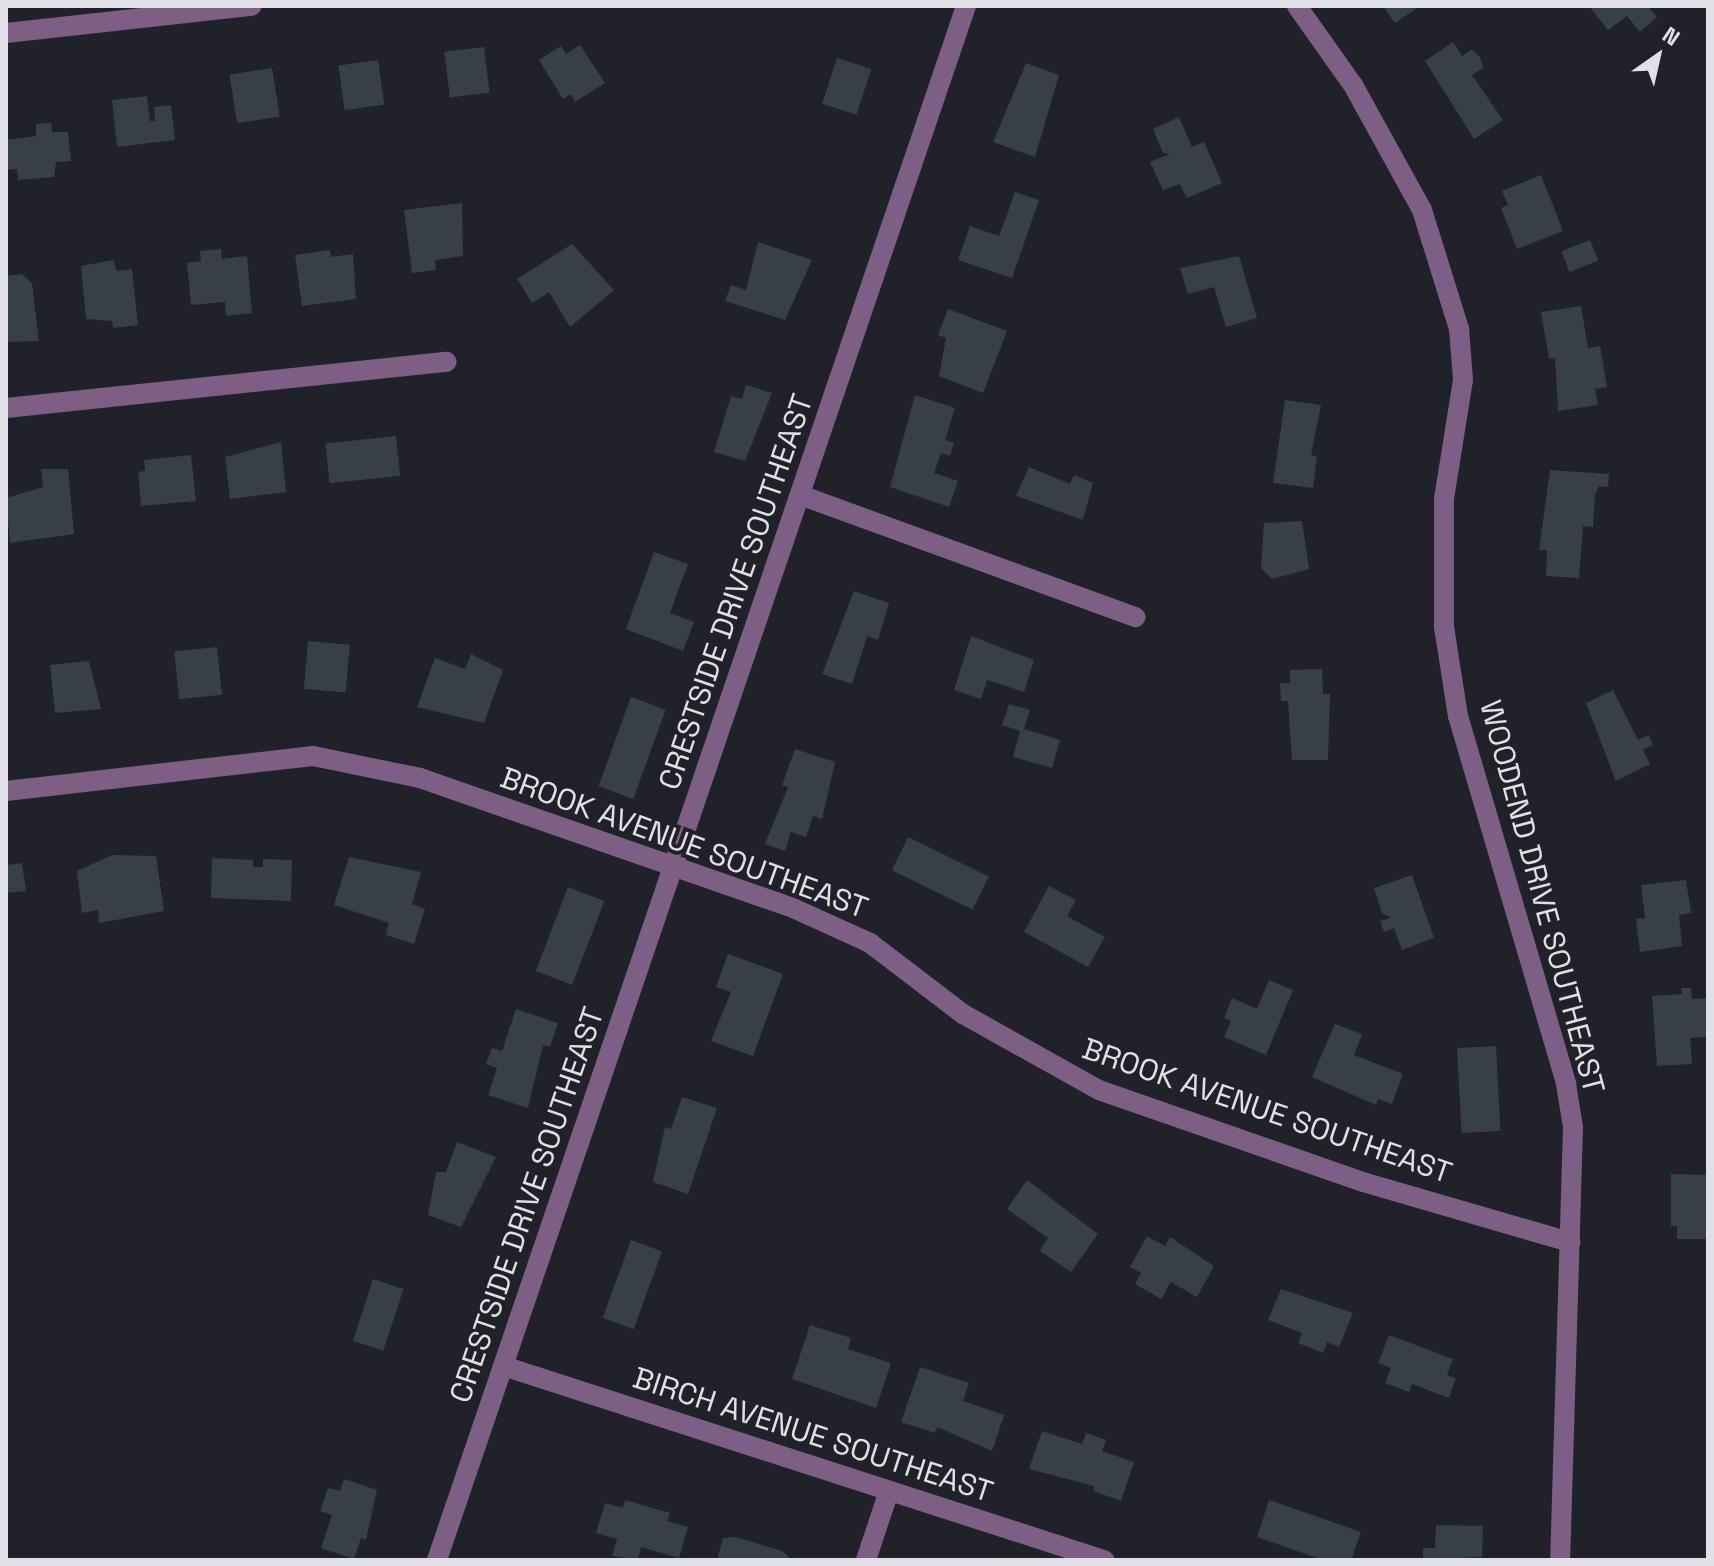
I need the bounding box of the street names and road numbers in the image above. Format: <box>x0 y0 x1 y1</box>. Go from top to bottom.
street label: CRESTSIDE DRIVE SOUTHEAST <box>651 390 821 794</box>
street label: WOODEND DRIVE SOUTHEAST <box>1472 696 1612 1098</box>
street label: BROOK AVENUE SOUTHEAST <box>495 760 873 926</box>
street label: CRESTSIDE DRIVE SOUTHEAST <box>442 1003 612 1407</box>
street label: BROOK AVENUE SOUTHEAST <box>1077 1031 1457 1191</box>
street label: BIRCH AVENUE SOUTHEAST <box>628 1360 998 1510</box>

